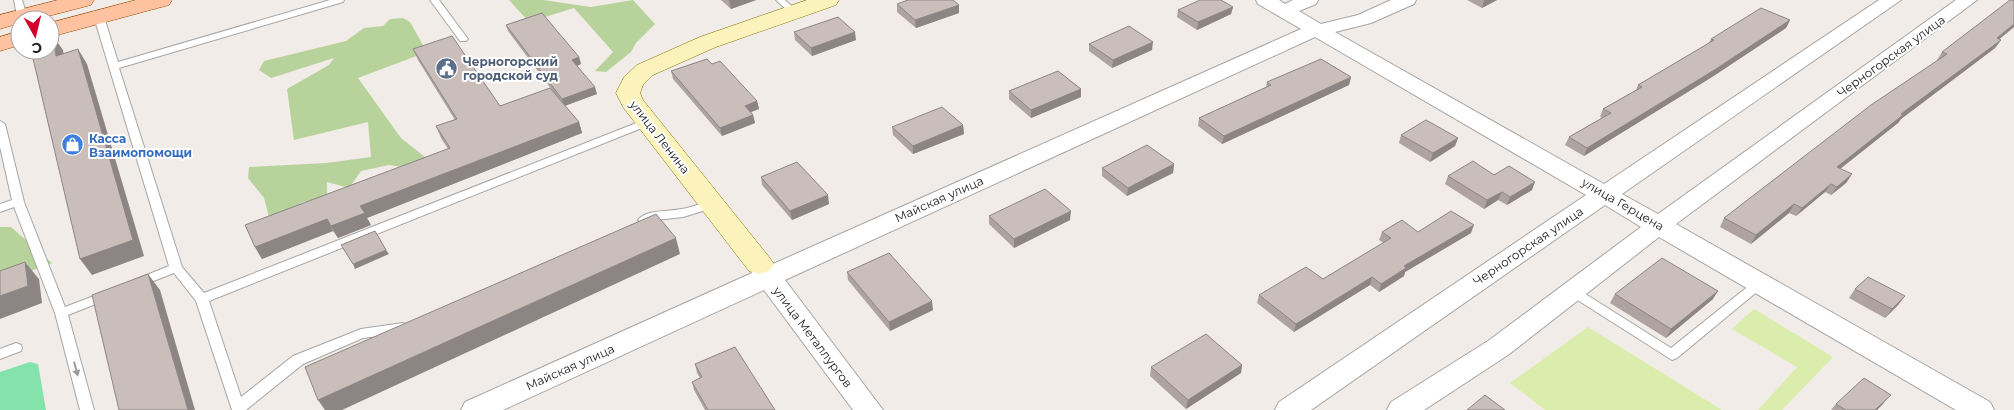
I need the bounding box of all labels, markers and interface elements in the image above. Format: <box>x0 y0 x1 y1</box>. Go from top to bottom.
north arrow <box>10 10 60 60</box>
street label: Черногорская улица <box>1834 12 1948 100</box>
text: С <box>31 38 43 57</box>
place label: Черногорский городской суд <box>463 54 559 83</box>
public building icon: Черногорский городской суд <box>435 56 459 80</box>
street label: улица Ленина <box>626 97 693 177</box>
place label: Касса Взаимопомощи <box>89 131 192 160</box>
shop icon: Касса Взаимопомощи <box>61 133 85 157</box>
street label: Майская улица <box>892 173 986 225</box>
street label: улица Герцена <box>1578 174 1667 234</box>
street label: Черногорская улица <box>1470 204 1586 288</box>
street label: улица Металлургов <box>770 283 856 390</box>
street label: Майская улица <box>523 341 617 393</box>
one-way arrow <box>72 362 80 377</box>

